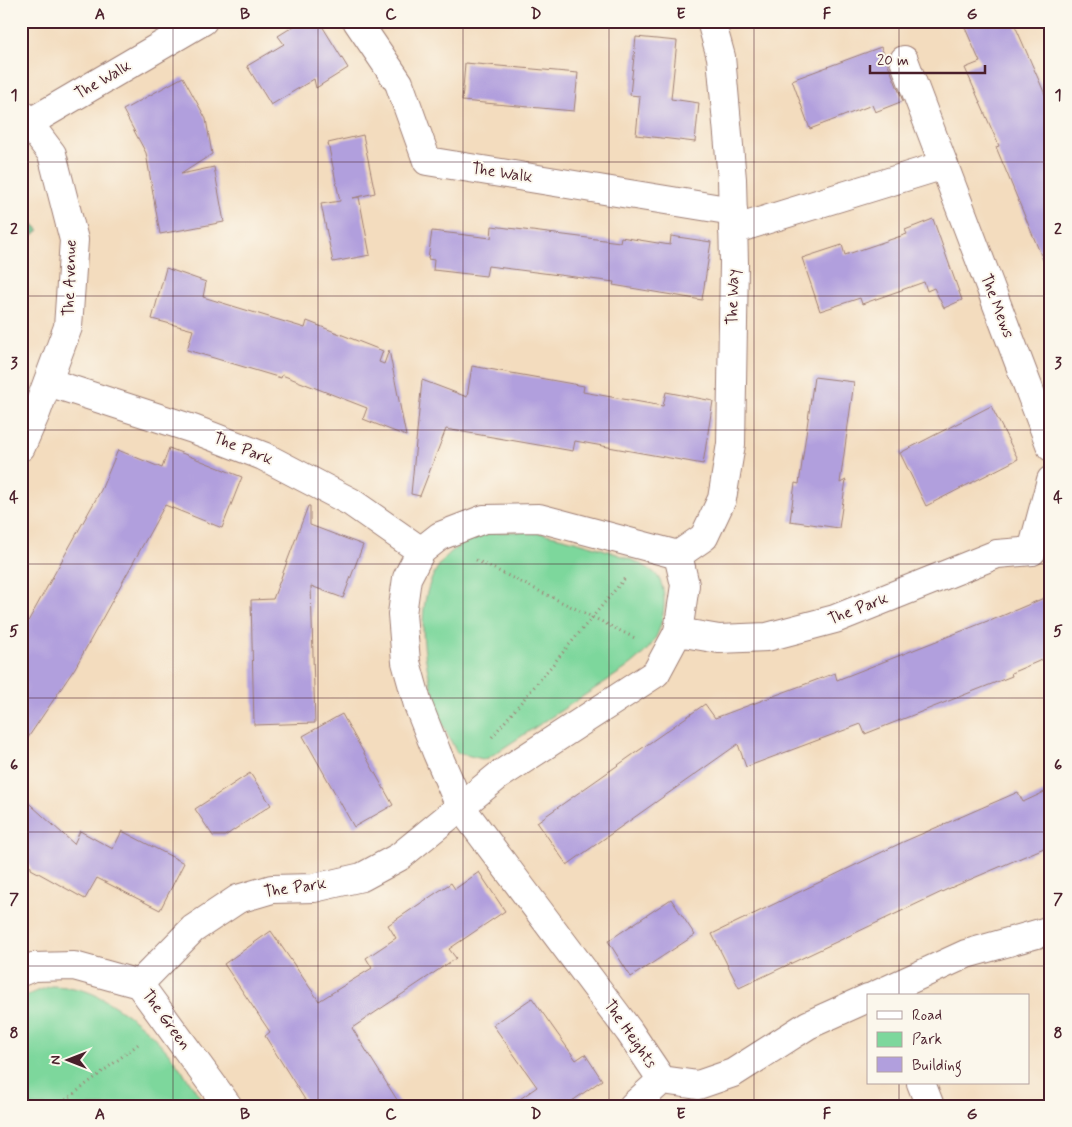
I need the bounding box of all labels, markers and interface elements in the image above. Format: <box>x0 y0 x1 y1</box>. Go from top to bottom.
text: A <box>95 4 105 25</box>
text: B <box>240 4 250 25</box>
text: C <box>385 4 397 25</box>
text: D <box>530 4 542 25</box>
text: E <box>676 4 686 25</box>
text: F <box>823 4 832 25</box>
text: G <box>967 4 978 25</box>
scale bar <box>870 42 984 74</box>
text: 20 m <box>877 51 909 71</box>
street label: The Walk <box>71 56 135 104</box>
text: 1 <box>10 85 18 106</box>
text: 1 <box>1054 85 1062 106</box>
street label: The Walk <box>470 158 534 188</box>
text: 2 <box>10 219 18 240</box>
text: 2 <box>1054 219 1062 240</box>
street label: The Avenue <box>58 239 82 317</box>
street label: The Way <box>722 269 744 325</box>
street label: The Mews <box>975 271 1019 341</box>
text: 3 <box>10 353 18 374</box>
text: 3 <box>1054 353 1062 374</box>
street label: The Park <box>210 428 276 470</box>
text: 4 <box>9 487 19 508</box>
text: 4 <box>1053 487 1063 508</box>
street label: The Park <box>825 588 891 630</box>
text: 5 <box>9 621 19 642</box>
text: 5 <box>1053 621 1063 642</box>
text: 6 <box>10 755 18 776</box>
text: 6 <box>1054 755 1062 776</box>
street label: The Park <box>263 873 327 903</box>
text: 7 <box>9 889 19 910</box>
text: 7 <box>1053 889 1063 910</box>
street label: The Green <box>137 985 195 1055</box>
legend <box>867 994 1030 1084</box>
street label: The Heights <box>599 996 661 1072</box>
text: Road <box>912 1006 942 1026</box>
text: 8 <box>9 1023 19 1044</box>
text: 8 <box>1053 1023 1063 1044</box>
text: Park <box>912 1030 942 1050</box>
north arrow <box>42 1034 92 1084</box>
text: N <box>47 1055 65 1065</box>
text: Building <box>912 1056 962 1077</box>
text: A <box>95 1104 105 1125</box>
text: B <box>240 1104 250 1125</box>
text: C <box>385 1104 397 1125</box>
text: D <box>530 1104 542 1125</box>
text: E <box>676 1104 686 1125</box>
text: F <box>823 1104 832 1125</box>
text: G <box>967 1104 978 1125</box>

